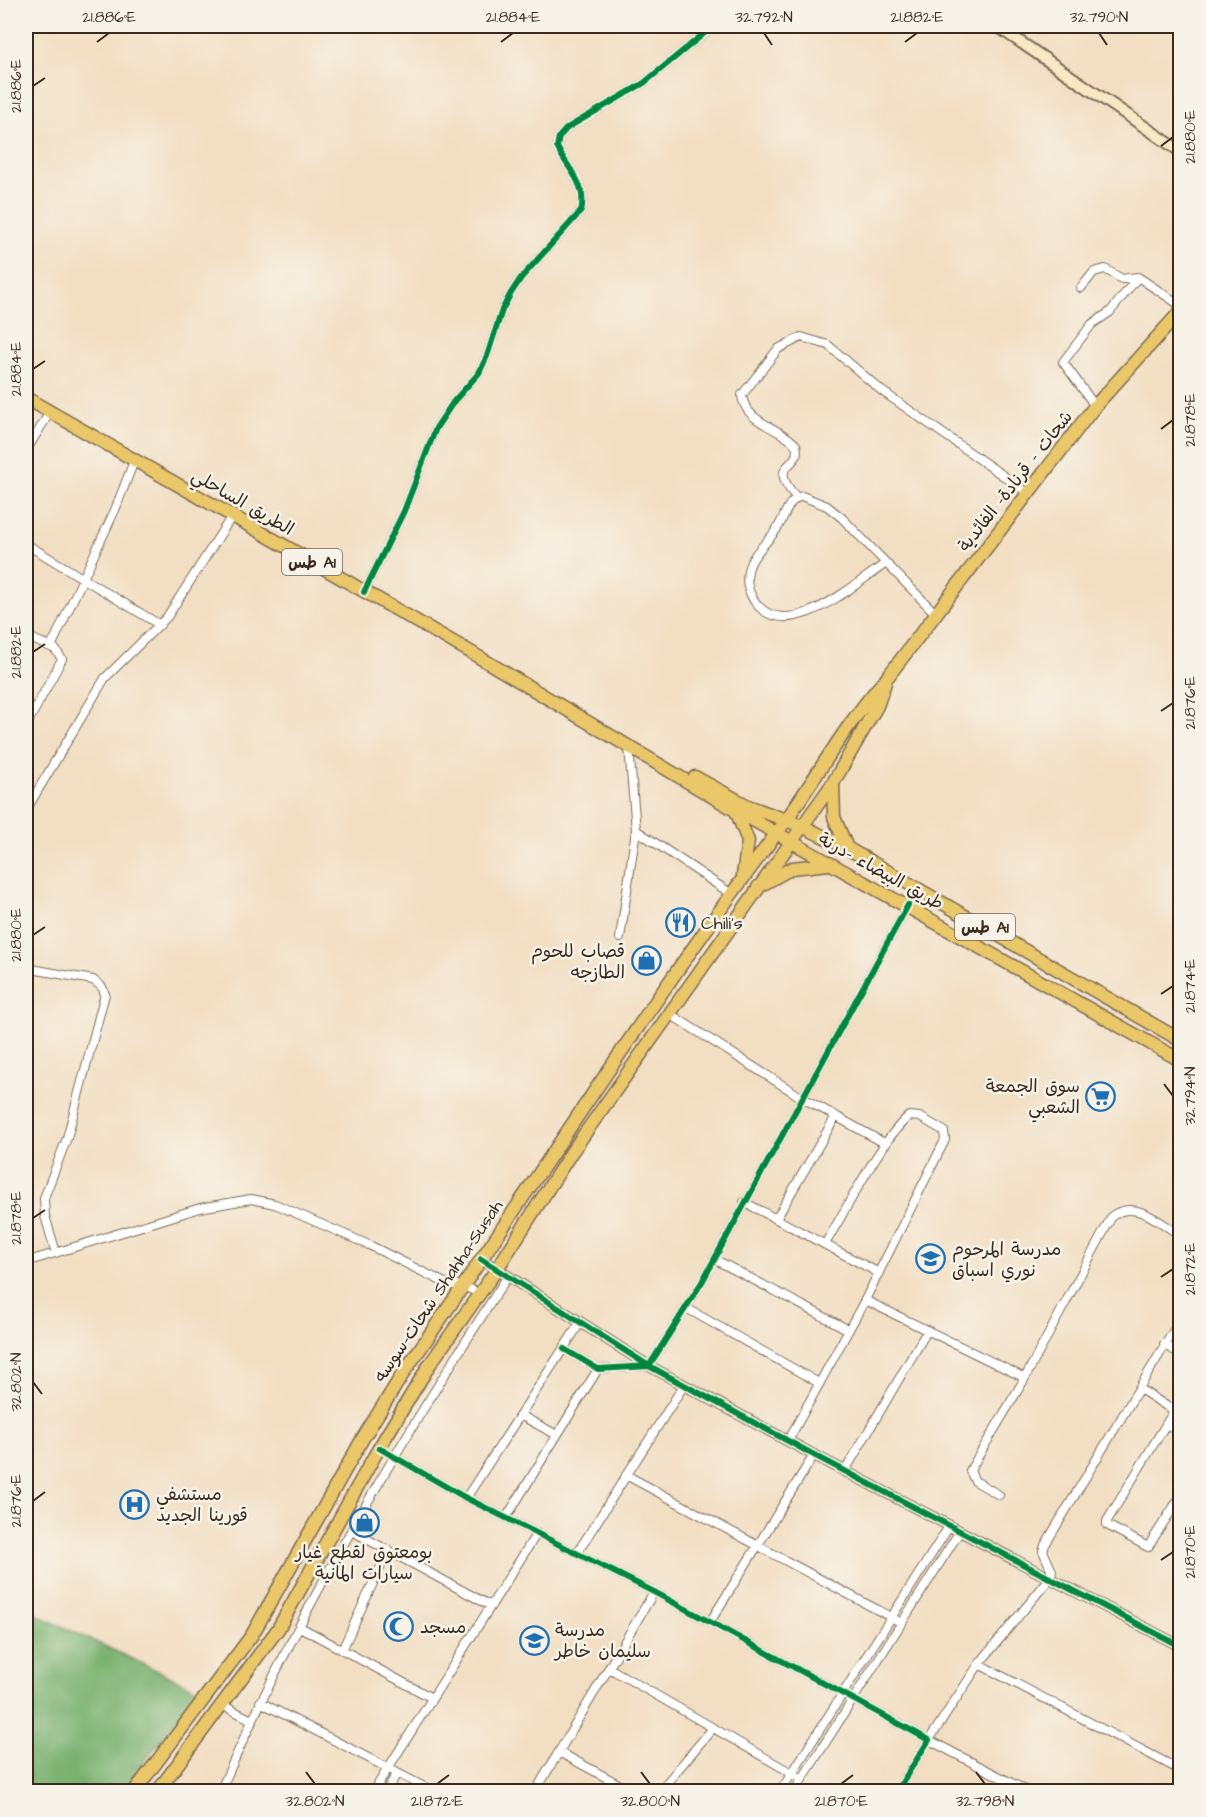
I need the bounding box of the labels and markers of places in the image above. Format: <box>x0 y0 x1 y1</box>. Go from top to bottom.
restaurant icon: Chili's <box>664 907 696 939</box>
place label: Chili's <box>701 911 743 936</box>
place label: قصاب للحوم الطازجه <box>531 939 625 985</box>
shop icon: قصاب للحوم الطازجه <box>630 945 662 977</box>
place label: سوق الجمعة الشعبي <box>986 1074 1080 1123</box>
supermarket icon: سوق الجمعة الشعبي <box>1085 1080 1117 1112</box>
place label: مدرسة المرحوم نوري اسباق <box>952 1237 1061 1283</box>
school or university icon: مدرسة المرحوم نوري اسباق <box>915 1243 947 1275</box>
place label: مستشفي قورينا الجديد <box>156 1482 248 1528</box>
hospital icon: مستشفي قورينا الجديد <box>119 1488 151 1520</box>
shop icon: بومعتوق لقطع غيار سيارات المانية <box>348 1507 380 1539</box>
place label: بومعتوق لقطع غيار سيارات المانية <box>293 1540 433 1586</box>
mosque icon: مسجد <box>383 1611 415 1643</box>
place label: مسجد <box>420 1615 466 1640</box>
place label: مدرسة سليمان خاطر <box>553 1618 651 1664</box>
school or university icon: مدرسة سليمان خاطر <box>518 1624 550 1656</box>

